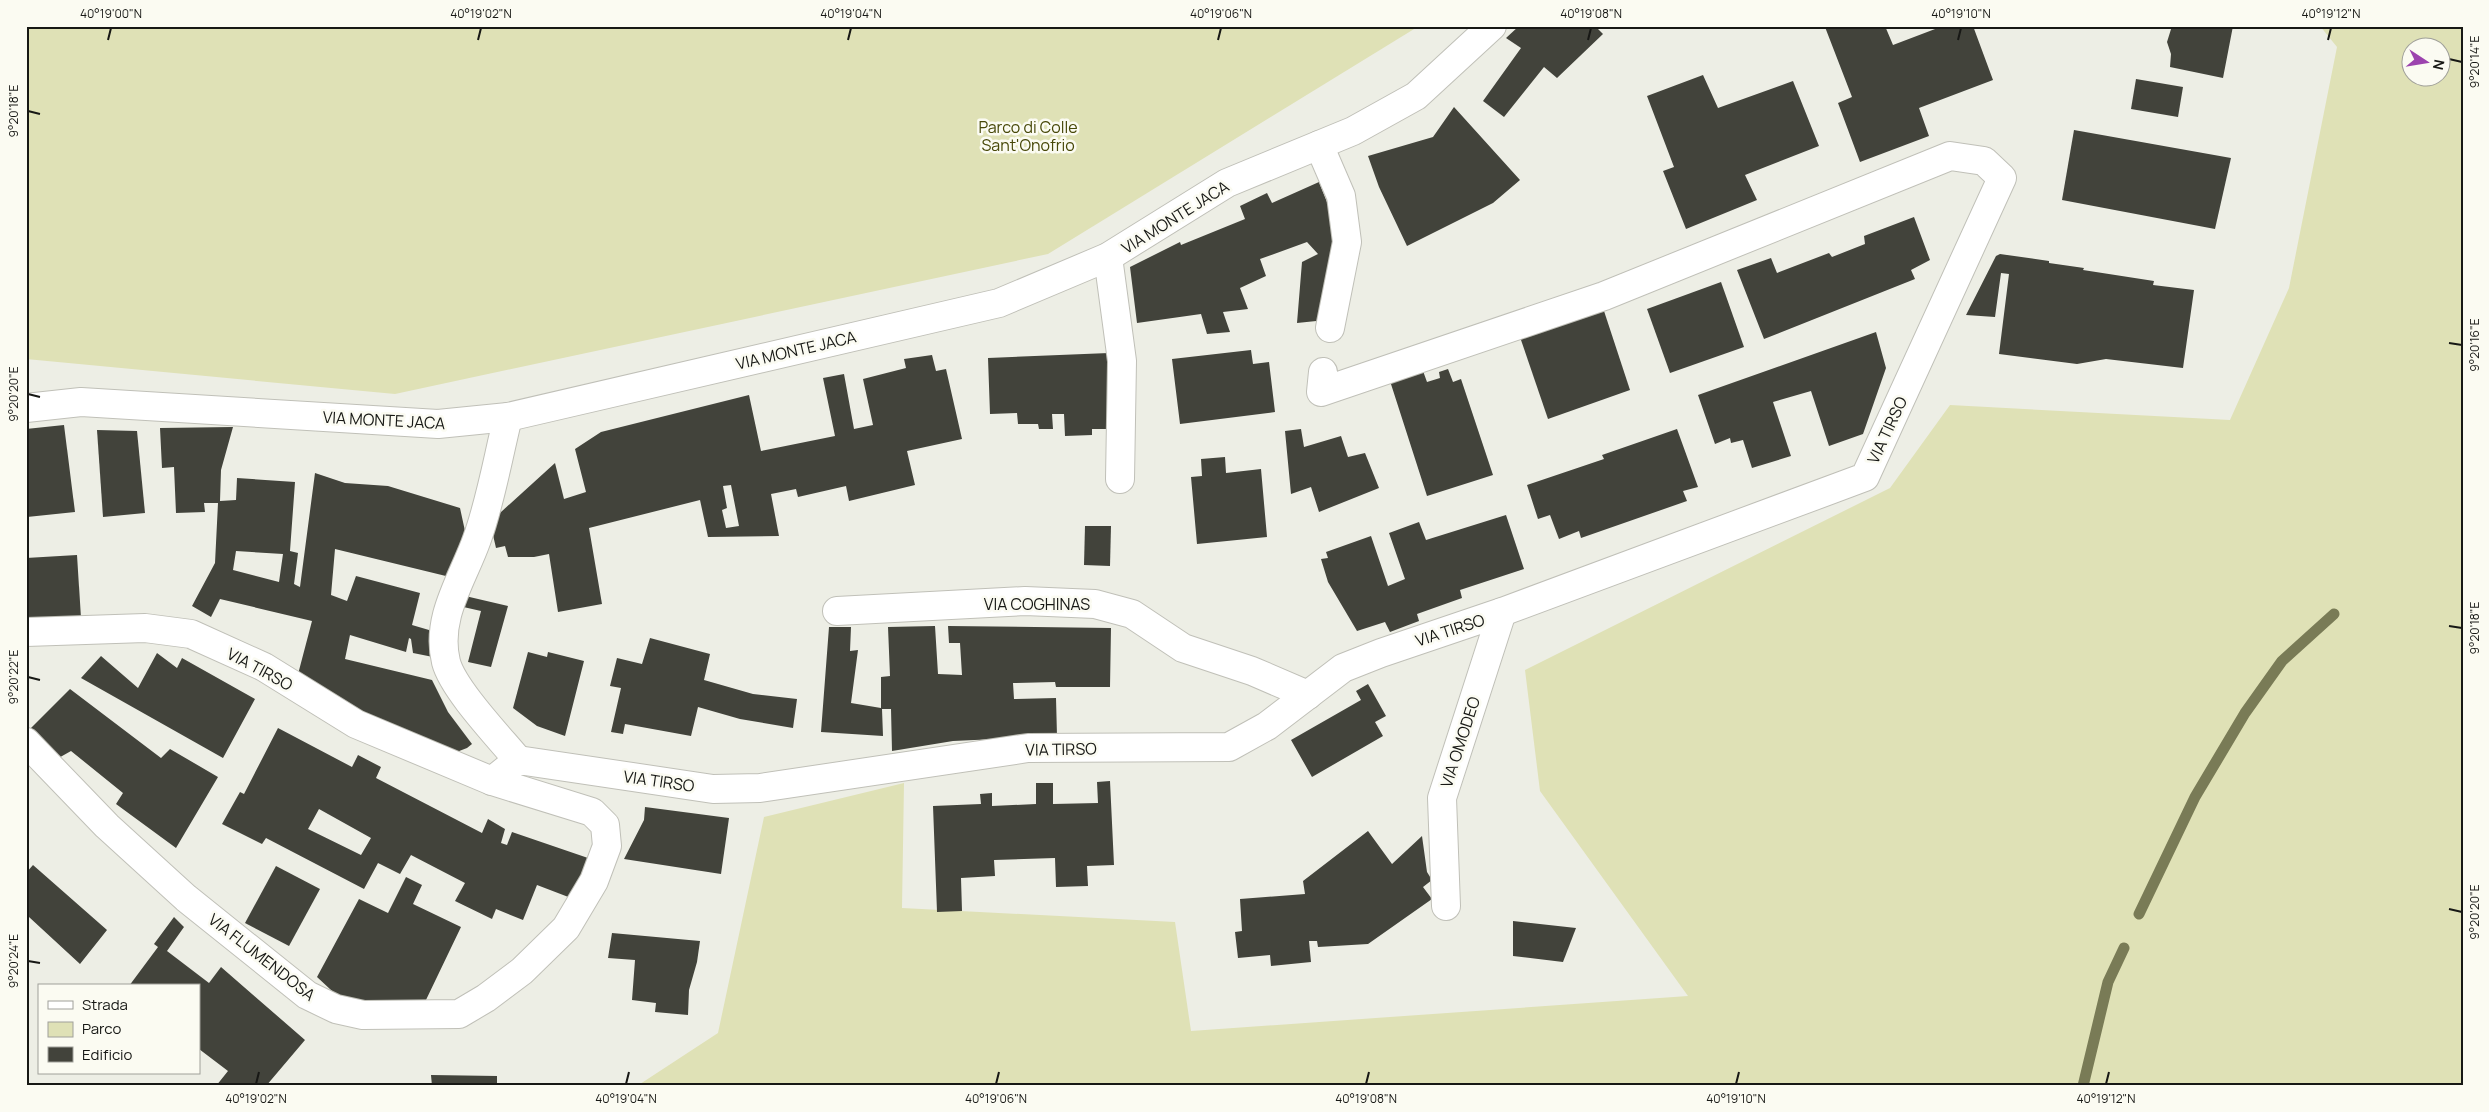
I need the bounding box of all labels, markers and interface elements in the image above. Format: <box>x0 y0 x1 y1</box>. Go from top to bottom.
text: 40°19'00"N <box>80 5 142 22</box>
text: 40°19'02"N <box>450 5 512 22</box>
text: 40°19'04"N <box>820 5 882 22</box>
text: 40°19'06"N <box>1190 5 1252 22</box>
text: 40°19'08"N <box>1560 5 1622 22</box>
text: 40°19'10"N <box>1931 5 1991 22</box>
text: 40°19'12"N <box>2302 5 2360 22</box>
text: 9°20'14"E <box>2466 36 2483 88</box>
north arrow <box>2402 38 2452 88</box>
text: N <box>2429 58 2450 72</box>
text: 9°20'18"E <box>5 84 22 137</box>
park label: Parco di Colle Sant'Onofrio <box>978 116 1078 156</box>
street label: VIA MONTE JACA <box>1117 175 1233 259</box>
text: 9°20'16"E <box>2466 318 2483 372</box>
street label: VIA MONTE JACA <box>734 325 858 375</box>
text: 9°20'20"E <box>5 366 22 422</box>
street label: VIA TIRSO <box>1862 393 1912 467</box>
street label: VIA MONTE JACA <box>322 406 446 434</box>
street label: VIA COGHINAS <box>984 593 1090 615</box>
text: 9°20'18"E <box>2466 601 2483 654</box>
street label: VIA TIRSO <box>1413 608 1488 652</box>
street label: VIA TIRSO <box>223 642 297 696</box>
text: 9°20'22"E <box>5 649 22 704</box>
street label: VIA OMODEO <box>1435 693 1485 790</box>
street label: VIA TIRSO <box>1025 737 1097 761</box>
street label: VIA TIRSO <box>622 765 696 797</box>
text: 9°20'20"E <box>2466 884 2483 940</box>
street label: VIA FLUMENDOSA <box>204 908 320 1006</box>
text: 9°20'24"E <box>5 934 22 988</box>
legend <box>38 984 200 1074</box>
text: Strada <box>82 994 128 1015</box>
text: Parco <box>82 1018 121 1039</box>
text: Edificio <box>82 1044 133 1065</box>
text: 40°19'02"N <box>225 1090 287 1107</box>
text: 40°19'04"N <box>595 1090 657 1107</box>
text: 40°19'06"N <box>965 1090 1027 1107</box>
text: 40°19'08"N <box>1335 1090 1397 1107</box>
text: 40°19'10"N <box>1706 1090 1766 1107</box>
text: 40°19'12"N <box>2077 1090 2135 1107</box>

